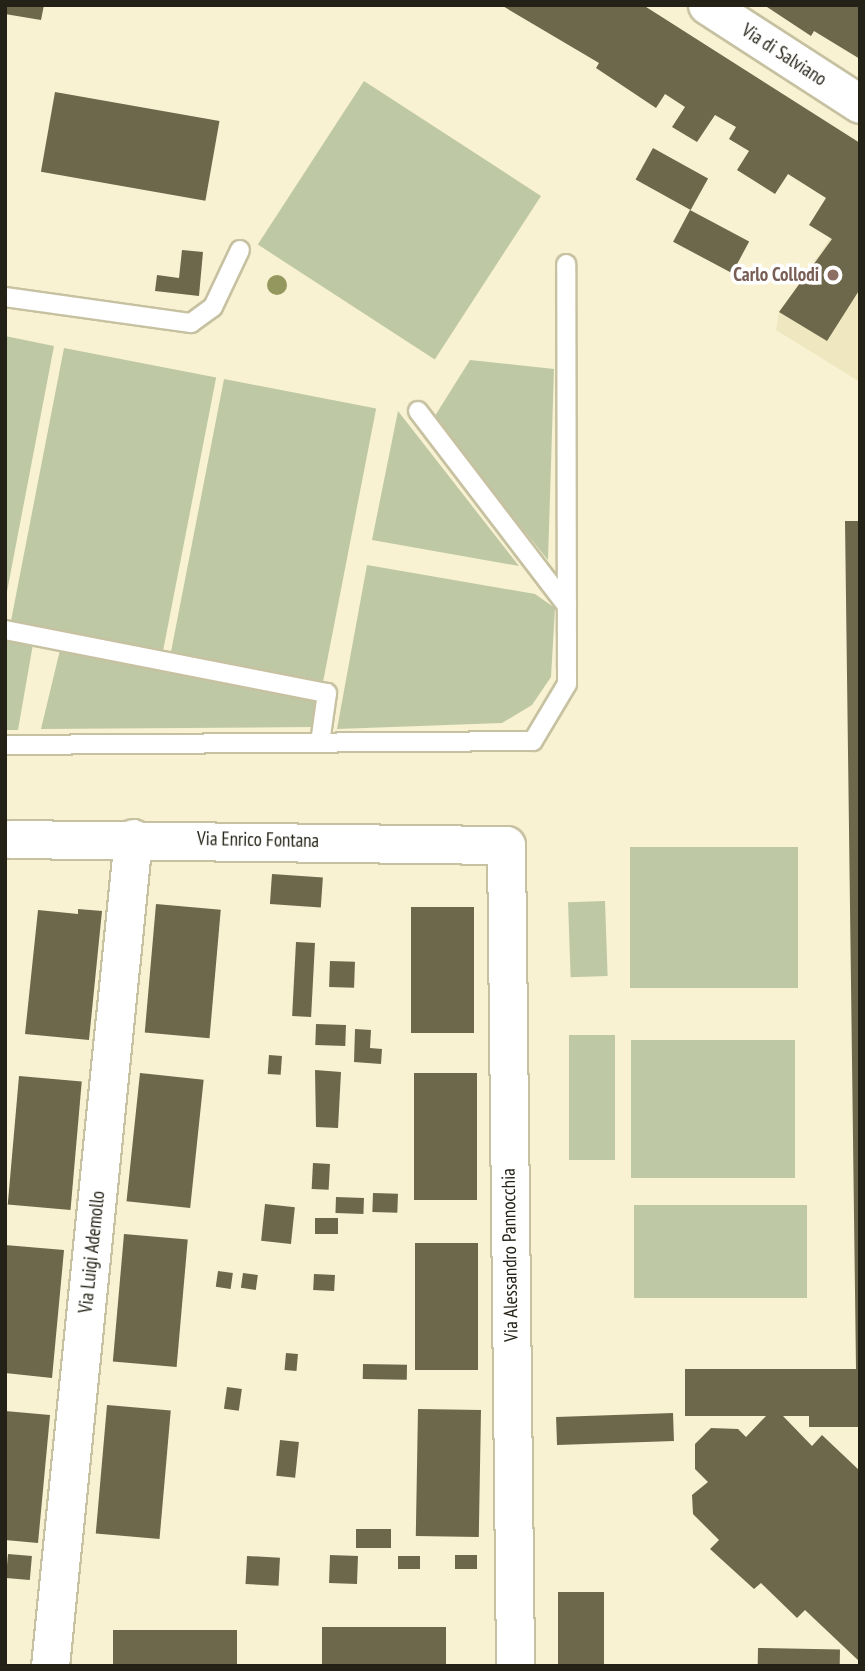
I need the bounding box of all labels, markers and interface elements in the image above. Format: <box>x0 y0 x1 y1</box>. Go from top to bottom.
street label: Via di Salviano <box>737 19 831 91</box>
place label: Carlo Collodi <box>733 264 819 286</box>
marker: Carlo Collodi <box>825 267 841 283</box>
street label: Via Enrico Fontana <box>197 828 319 852</box>
street label: Via Alessandro Pannocchia <box>497 1168 523 1342</box>
street label: Via Luigi Ademollo <box>74 1189 110 1315</box>

